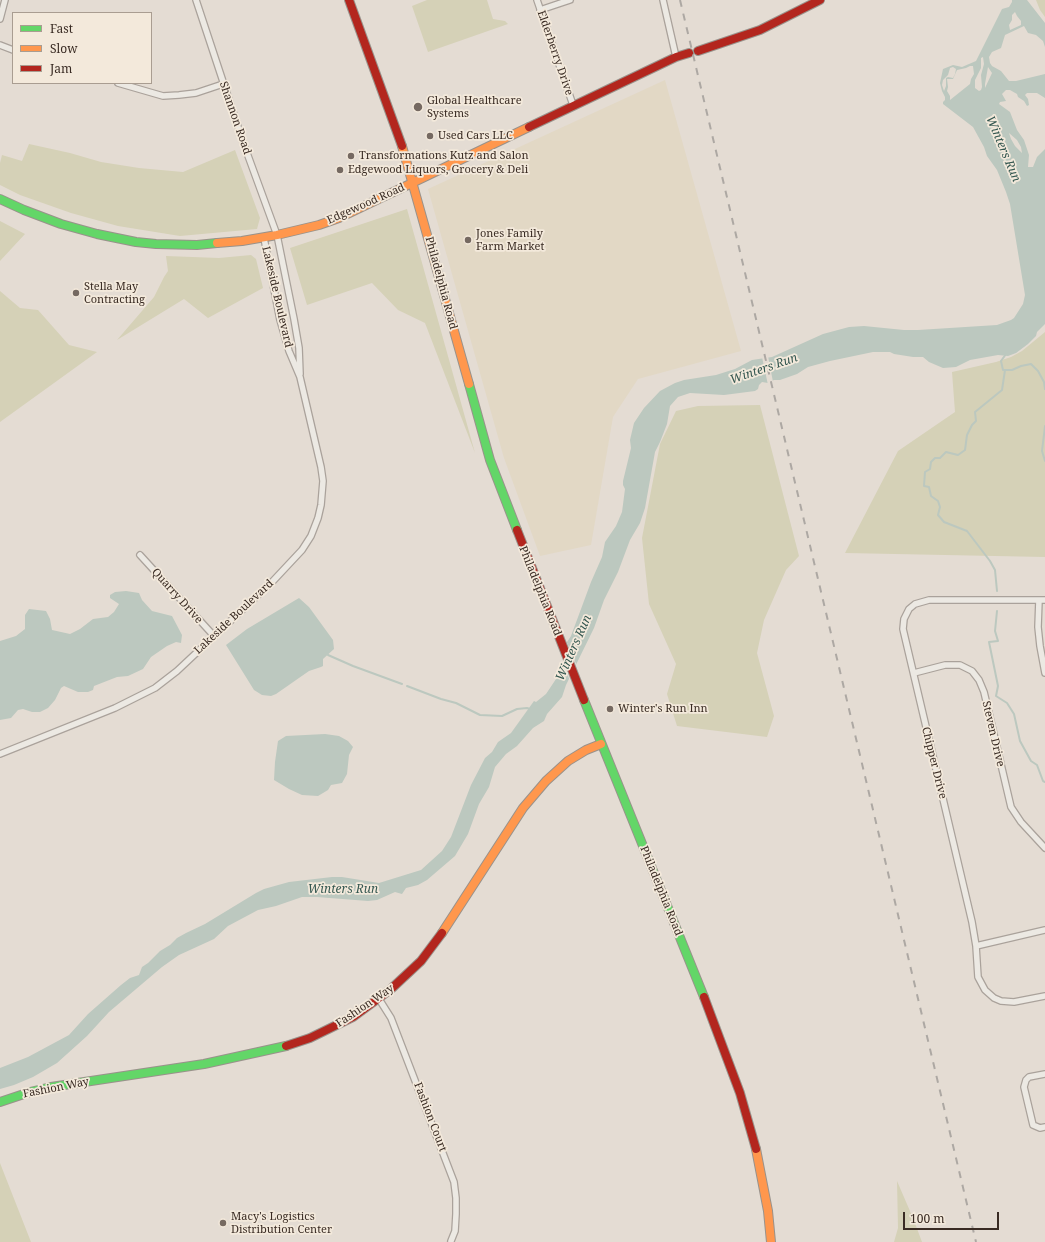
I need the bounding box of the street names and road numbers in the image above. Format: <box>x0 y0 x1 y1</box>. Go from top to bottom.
street label: Elderberry Drive <box>534 9 576 97</box>
street label: Shannon Road <box>216 80 254 156</box>
street label: Edgewood Road <box>325 181 407 227</box>
street label: Philadelphia Road <box>422 235 460 331</box>
street label: Lakeside Boulevard <box>259 245 295 349</box>
street label: Philadelphia Road <box>516 544 564 638</box>
street label: Quarry Drive <box>149 566 205 626</box>
street label: Lakeside Boulevard <box>192 577 276 657</box>
street label: Steven Drive <box>979 700 1007 768</box>
street label: Chipper Drive <box>919 726 949 800</box>
street label: Philadelphia Road <box>637 844 685 938</box>
street label: Fashion Way <box>334 982 396 1030</box>
street label: Fashion Way <box>22 1075 90 1101</box>
street label: Fashion Court <box>411 1080 449 1154</box>

